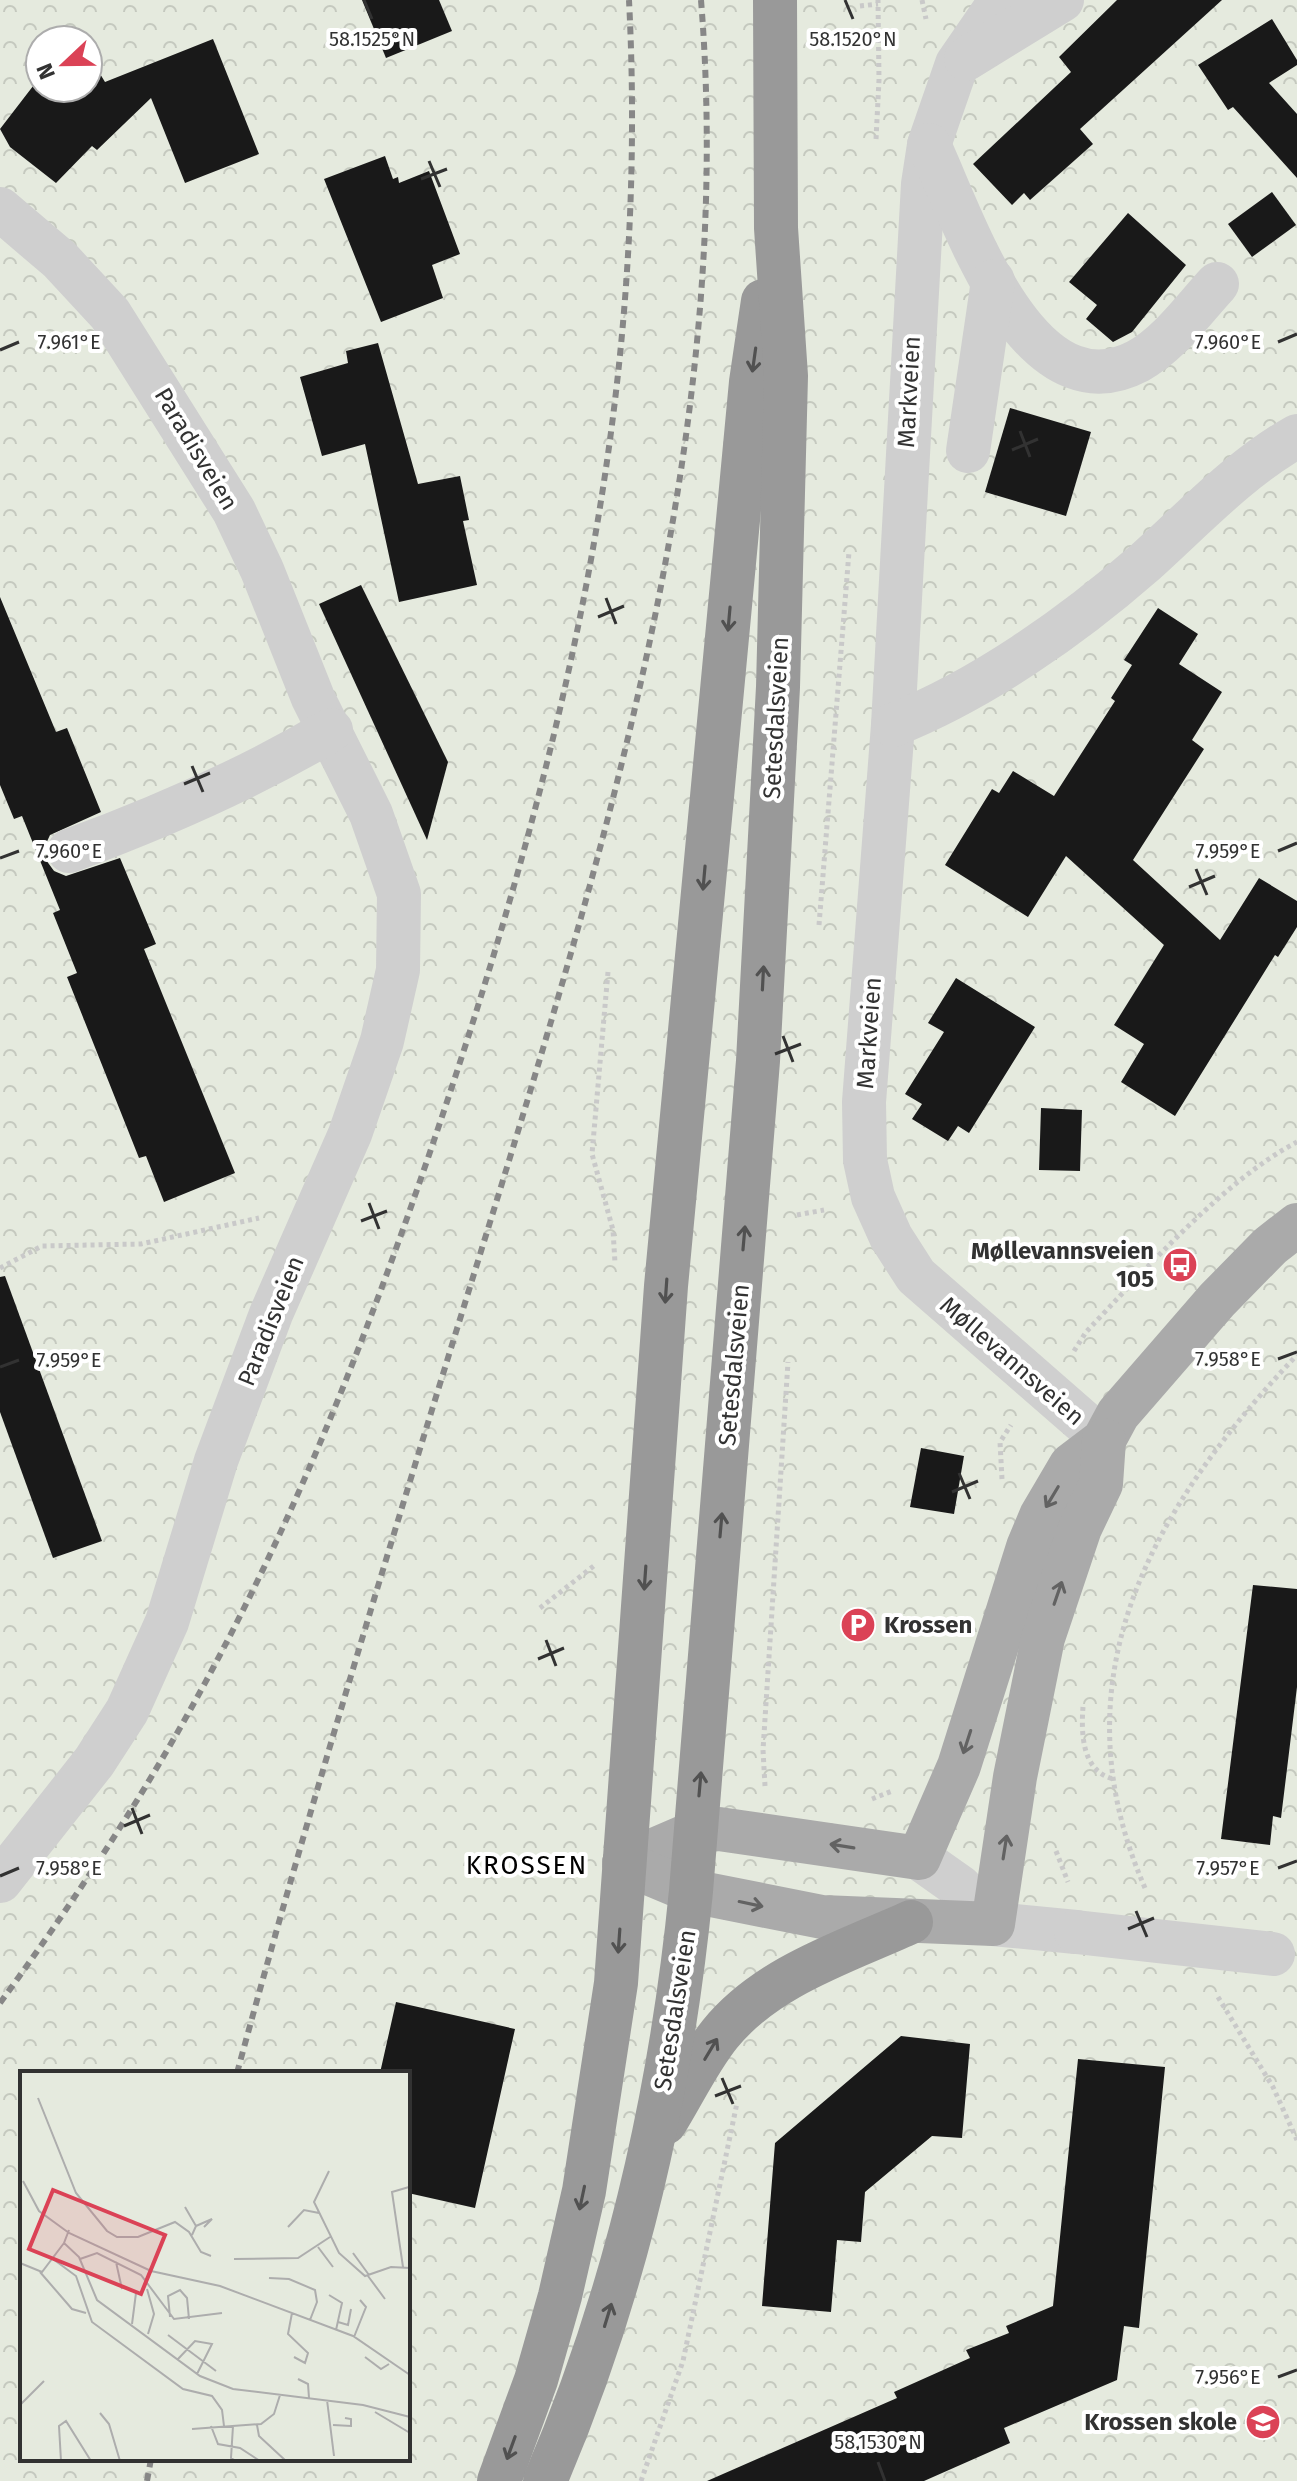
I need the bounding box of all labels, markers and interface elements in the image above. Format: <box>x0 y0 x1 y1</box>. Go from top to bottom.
north arrow <box>24 24 104 104</box>
text: 58.1525°N <box>329 27 415 51</box>
text: 58.1520°N <box>809 27 897 51</box>
text: N <box>31 59 61 83</box>
text: 7.961°E <box>37 330 101 354</box>
text: 7.960°E <box>1195 330 1261 354</box>
street label: Markveien <box>892 335 926 449</box>
one-way arrow <box>746 347 761 372</box>
street label: Paradisveien <box>149 383 243 515</box>
one-way arrow <box>721 605 736 632</box>
street label: Setesdalsveien <box>758 636 794 800</box>
text: 7.960°E <box>36 839 102 863</box>
text: 7.959°E <box>1195 839 1261 863</box>
one-way arrow <box>696 864 711 891</box>
one-way arrow <box>755 965 770 992</box>
street label: Markveien <box>851 976 887 1090</box>
one-way arrow <box>737 1225 752 1252</box>
place label: Møllevannsveien 105 <box>971 1237 1154 1293</box>
bus stop icon: Møllevannsveien 105 <box>1161 1246 1199 1284</box>
street label: Paradisveien <box>232 1252 310 1390</box>
one-way arrow <box>658 1277 673 1303</box>
street label: Setesdalsveien <box>713 1283 755 1447</box>
street label: Møllevannsveien <box>934 1291 1090 1431</box>
text: 7.958°E <box>1195 1347 1261 1371</box>
text: 7.959°E <box>36 1348 102 1372</box>
one-way arrow <box>1044 1485 1060 1508</box>
one-way arrow <box>714 1512 729 1539</box>
one-way arrow <box>637 1564 652 1591</box>
one-way arrow <box>1052 1581 1067 1606</box>
parking icon: Krossen <box>839 1606 877 1644</box>
place label: Krossen <box>884 1611 972 1639</box>
one-way arrow <box>959 1728 974 1754</box>
one-way arrow <box>693 1771 708 1798</box>
one-way arrow <box>998 1835 1013 1860</box>
one-way arrow <box>829 1838 855 1853</box>
district label: KROSSEN <box>466 1850 588 1881</box>
text: 7.958°E <box>36 1856 102 1880</box>
text: 7.957°E <box>1196 1856 1260 1880</box>
one-way arrow <box>738 1897 763 1912</box>
one-way arrow <box>611 1927 626 1954</box>
street label: Setesdalsveien <box>648 1928 702 2092</box>
one-way arrow <box>704 2038 720 2061</box>
inset map <box>20 2071 410 2461</box>
one-way arrow <box>574 2185 589 2210</box>
one-way arrow <box>602 2303 616 2328</box>
text: 7.956°E <box>1195 2365 1261 2389</box>
school or university icon: Krossen skole <box>1244 2403 1282 2441</box>
place label: Krossen skole <box>1084 2408 1237 2436</box>
text: 58.1530°N <box>834 2430 922 2454</box>
one-way arrow <box>503 2435 518 2460</box>

